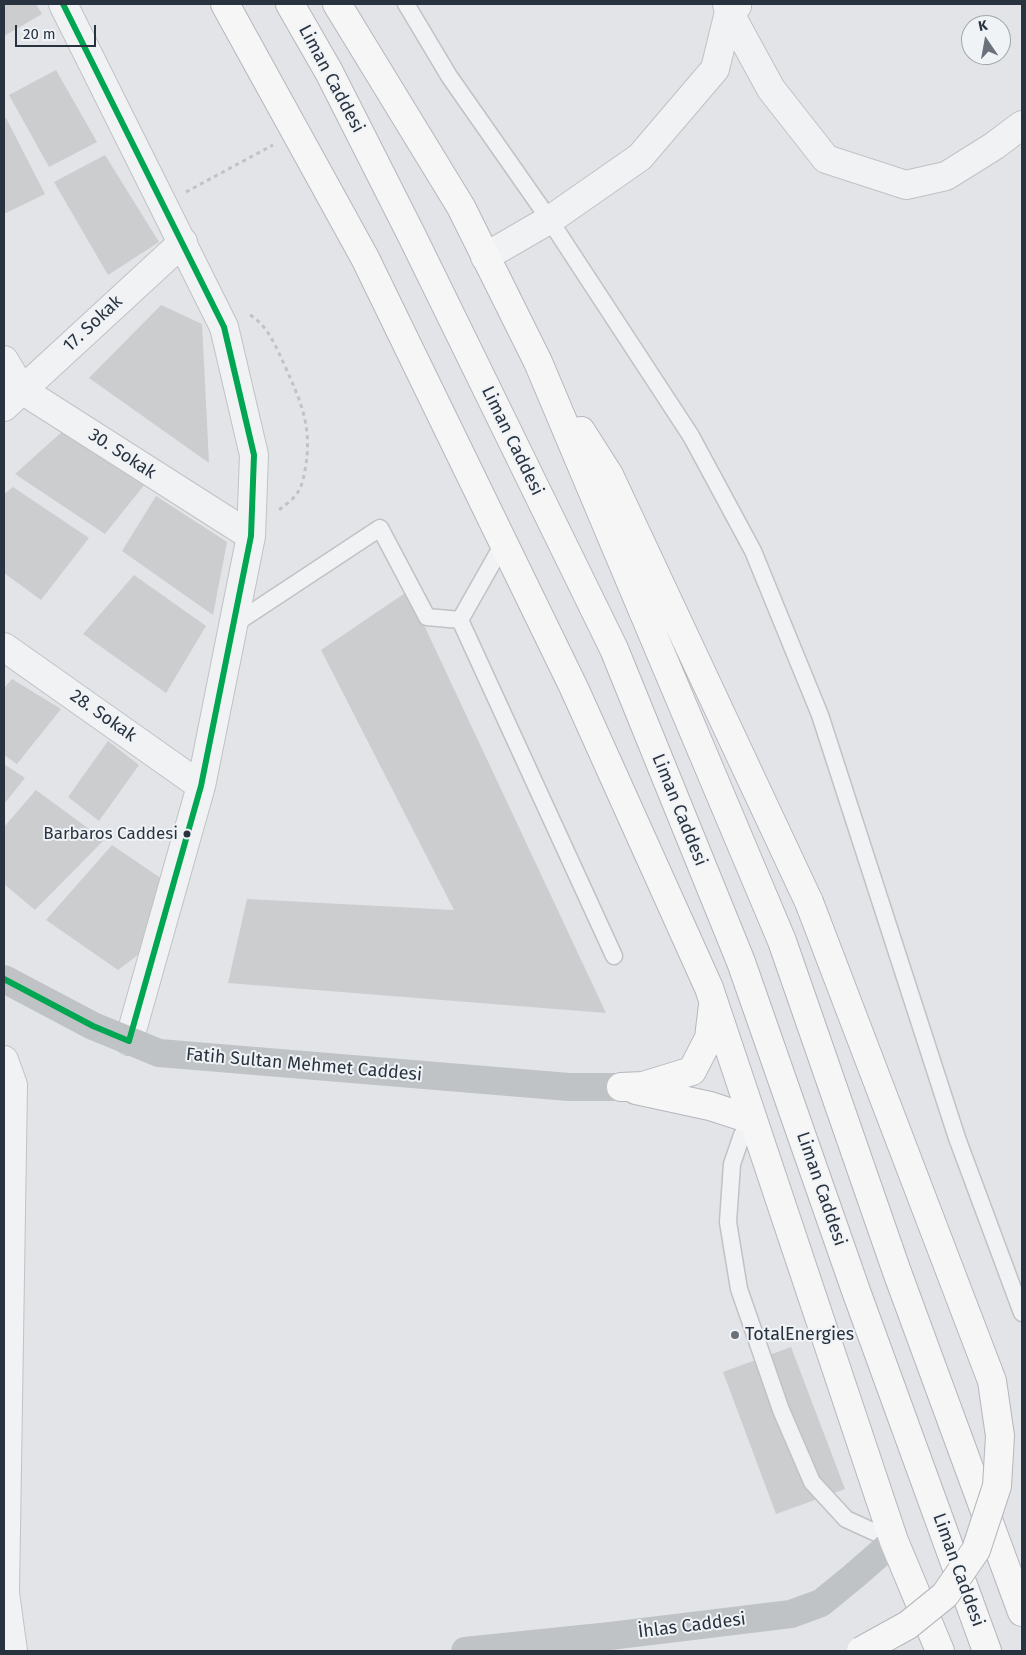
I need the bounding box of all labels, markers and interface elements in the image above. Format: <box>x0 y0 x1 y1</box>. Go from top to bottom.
scale bar <box>18 15 99 47</box>
north arrow <box>961 15 1011 65</box>
text: K <box>977 17 989 35</box>
street label: Liman Caddesi <box>294 21 368 137</box>
text: 20 m <box>23 25 56 43</box>
street label: 17. Sokak <box>59 291 127 357</box>
street label: Liman Caddesi <box>476 383 548 499</box>
street label: 30. Sokak <box>84 424 160 484</box>
street label: 28. Sokak <box>66 685 140 747</box>
street label: Liman Caddesi <box>647 751 711 869</box>
place label: Barbaros Caddesi <box>43 824 178 844</box>
marker: Barbaros Caddesi <box>182 829 192 839</box>
street label: Fatih Sultan Mehmet Caddesi <box>185 1044 423 1086</box>
street label: Liman Caddesi <box>791 1129 851 1249</box>
place label: TotalEnergies <box>745 1324 854 1346</box>
marker: TotalEnergies <box>729 1329 741 1341</box>
street label: Liman Caddesi <box>927 1510 989 1630</box>
street label: İhlas Caddesi <box>637 1609 747 1643</box>

